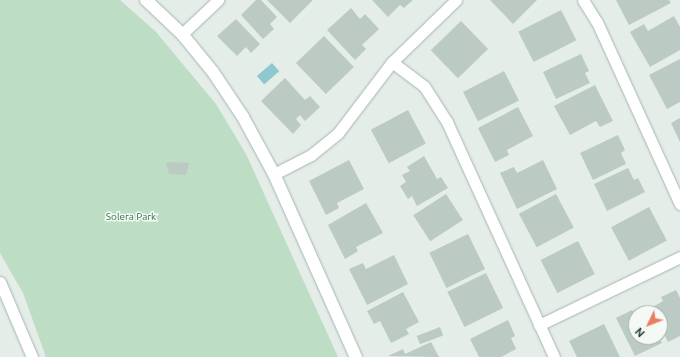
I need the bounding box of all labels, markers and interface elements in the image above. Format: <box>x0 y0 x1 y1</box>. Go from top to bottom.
park label: Solera Park <box>106 211 156 223</box>
north arrow <box>628 305 668 345</box>
text: N <box>633 325 647 340</box>

